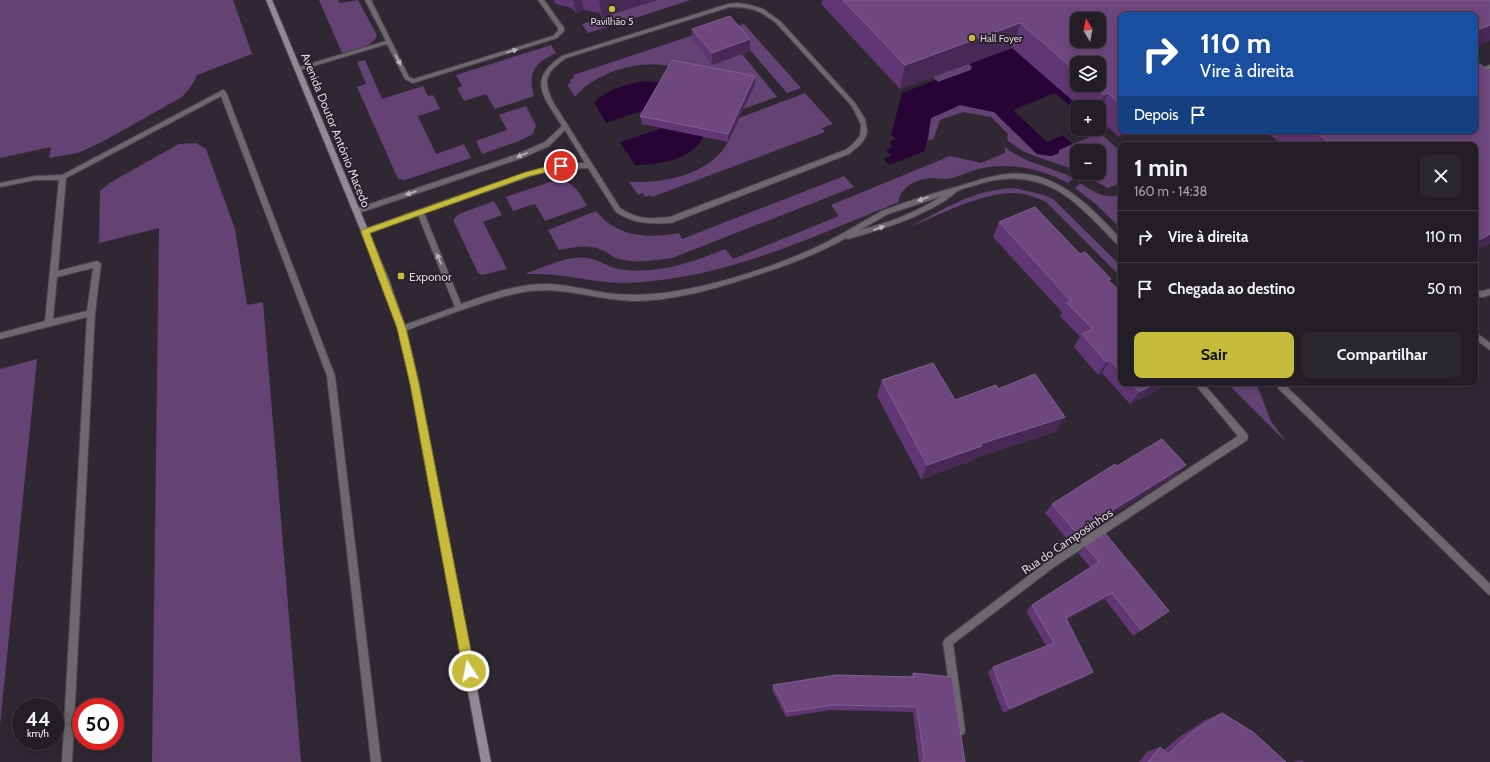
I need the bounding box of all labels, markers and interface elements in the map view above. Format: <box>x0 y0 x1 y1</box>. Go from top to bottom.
marker: Pavilhão 5 <box>607 4 617 14</box>
north arrow <box>1070 12 1106 48</box>
map controls <box>1070 12 1106 180</box>
place label: Pavilhão 5 <box>591 15 633 28</box>
text: 110 m <box>1200 26 1271 60</box>
icon: right <box>1134 28 1186 80</box>
place label: Hall Foyer <box>980 32 1023 45</box>
marker: Hall Foyer <box>967 33 977 43</box>
one-way arrow <box>506 48 518 54</box>
street label: Avenida Doutor António Macedo <box>298 51 374 210</box>
one-way arrow <box>394 54 401 66</box>
button: layers <box>1070 56 1106 92</box>
text: Vire à direita <box>1200 60 1294 82</box>
button: + <box>1070 100 1106 136</box>
icon: arrive <box>1187 104 1209 126</box>
text: Depois <box>1134 106 1179 124</box>
button: − <box>1070 144 1106 180</box>
pin <box>544 149 578 183</box>
one-way arrow <box>515 153 527 159</box>
text: 1 min <box>1134 153 1188 182</box>
icon: arrive <box>550 155 572 177</box>
button: close <box>1420 155 1462 197</box>
text: 160 m · 14:38 <box>1134 183 1207 199</box>
one-way arrow <box>404 190 416 196</box>
one-way arrow <box>916 196 928 202</box>
one-way arrow <box>873 225 885 231</box>
icon: right <box>1134 226 1156 248</box>
text: Vire à direita <box>1168 228 1249 246</box>
text: 110 m <box>1425 228 1462 246</box>
one-way arrow <box>436 253 442 265</box>
place label: Exponor <box>409 269 452 284</box>
marker: Exponor <box>396 271 406 281</box>
icon: arrive <box>1134 278 1156 300</box>
text: Chegada ao destino <box>1168 280 1295 298</box>
text: 50 m <box>1427 280 1462 298</box>
button: Sair <box>1134 332 1294 378</box>
button: Compartilhar <box>1302 332 1462 378</box>
street label: Rua do Camposinhos <box>1018 505 1116 577</box>
position arrow <box>448 650 490 692</box>
speed limit sign: 50 <box>72 698 124 750</box>
text: 44 <box>26 707 50 731</box>
text: km/h <box>27 727 49 740</box>

